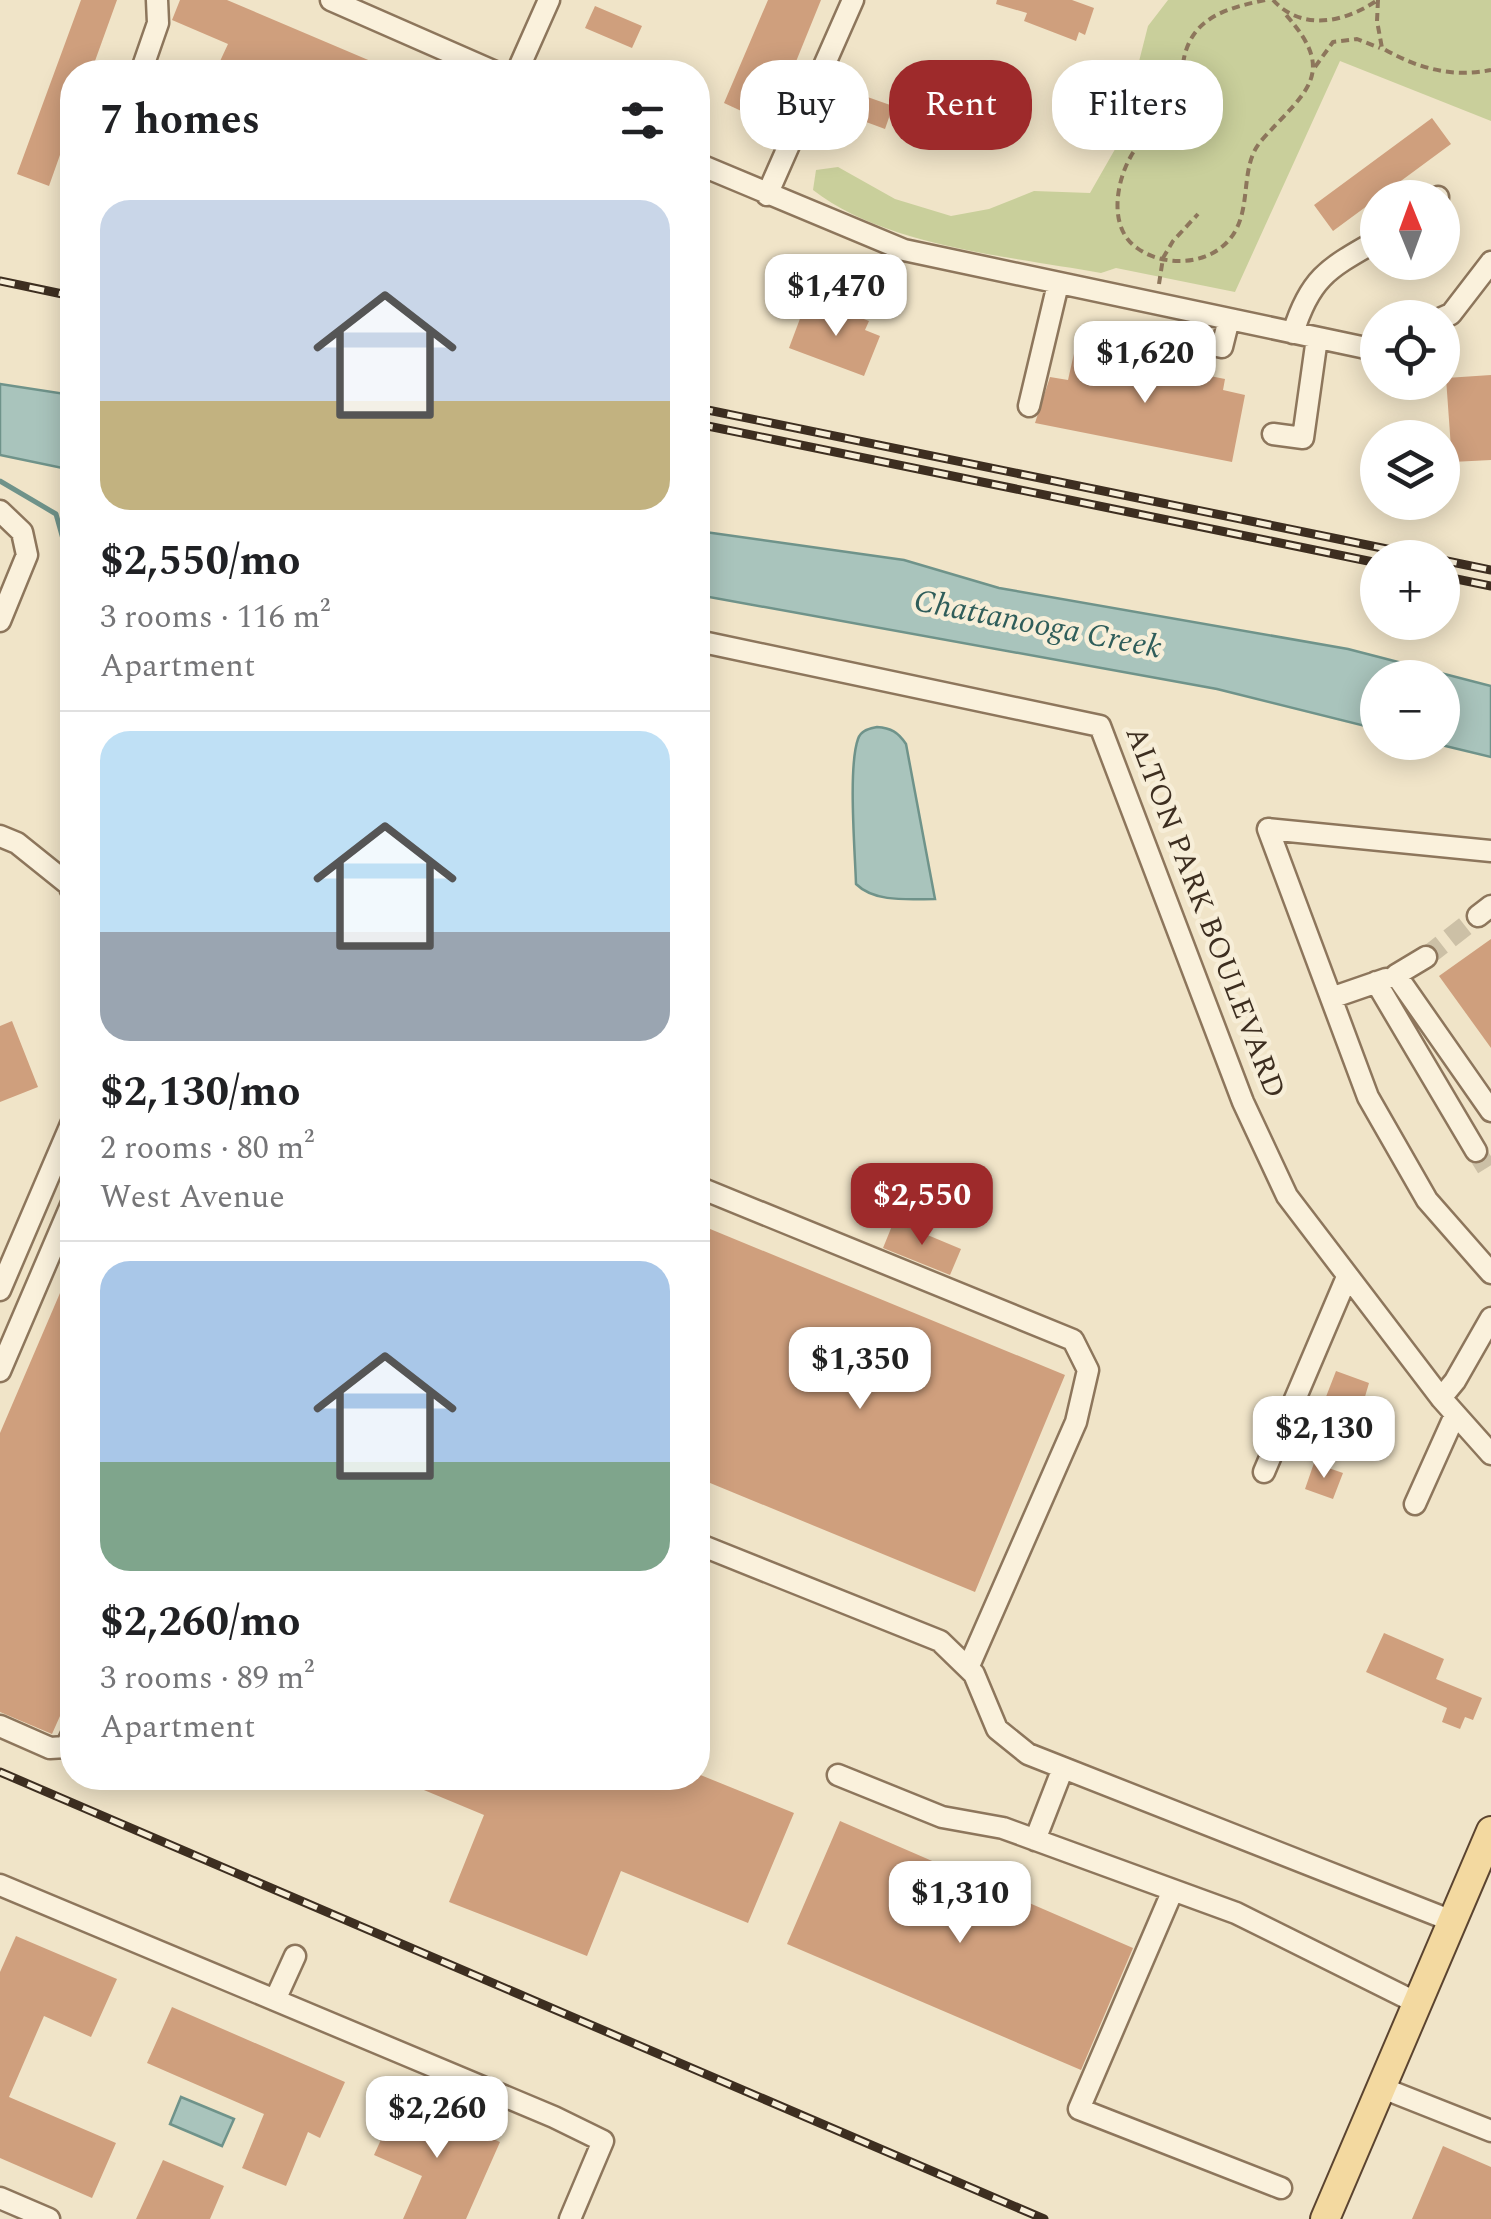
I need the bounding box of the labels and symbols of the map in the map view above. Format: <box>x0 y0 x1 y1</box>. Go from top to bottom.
north arrow <box>1360 180 1460 280</box>
pin: $1,470 <box>755 254 917 339</box>
pin: $1,620 <box>1064 321 1226 406</box>
water label: Chattanooga Creek <box>910 576 1166 673</box>
street label: ALTON PARK BOULEVARD <box>1113 720 1297 1105</box>
pin: $2,550 <box>841 1163 1003 1248</box>
pin: $1,350 <box>779 1327 941 1412</box>
pin: $2,130 <box>1243 1396 1405 1481</box>
pin: $1,310 <box>879 1861 1041 1946</box>
pin: $2,260 <box>356 2076 518 2161</box>

